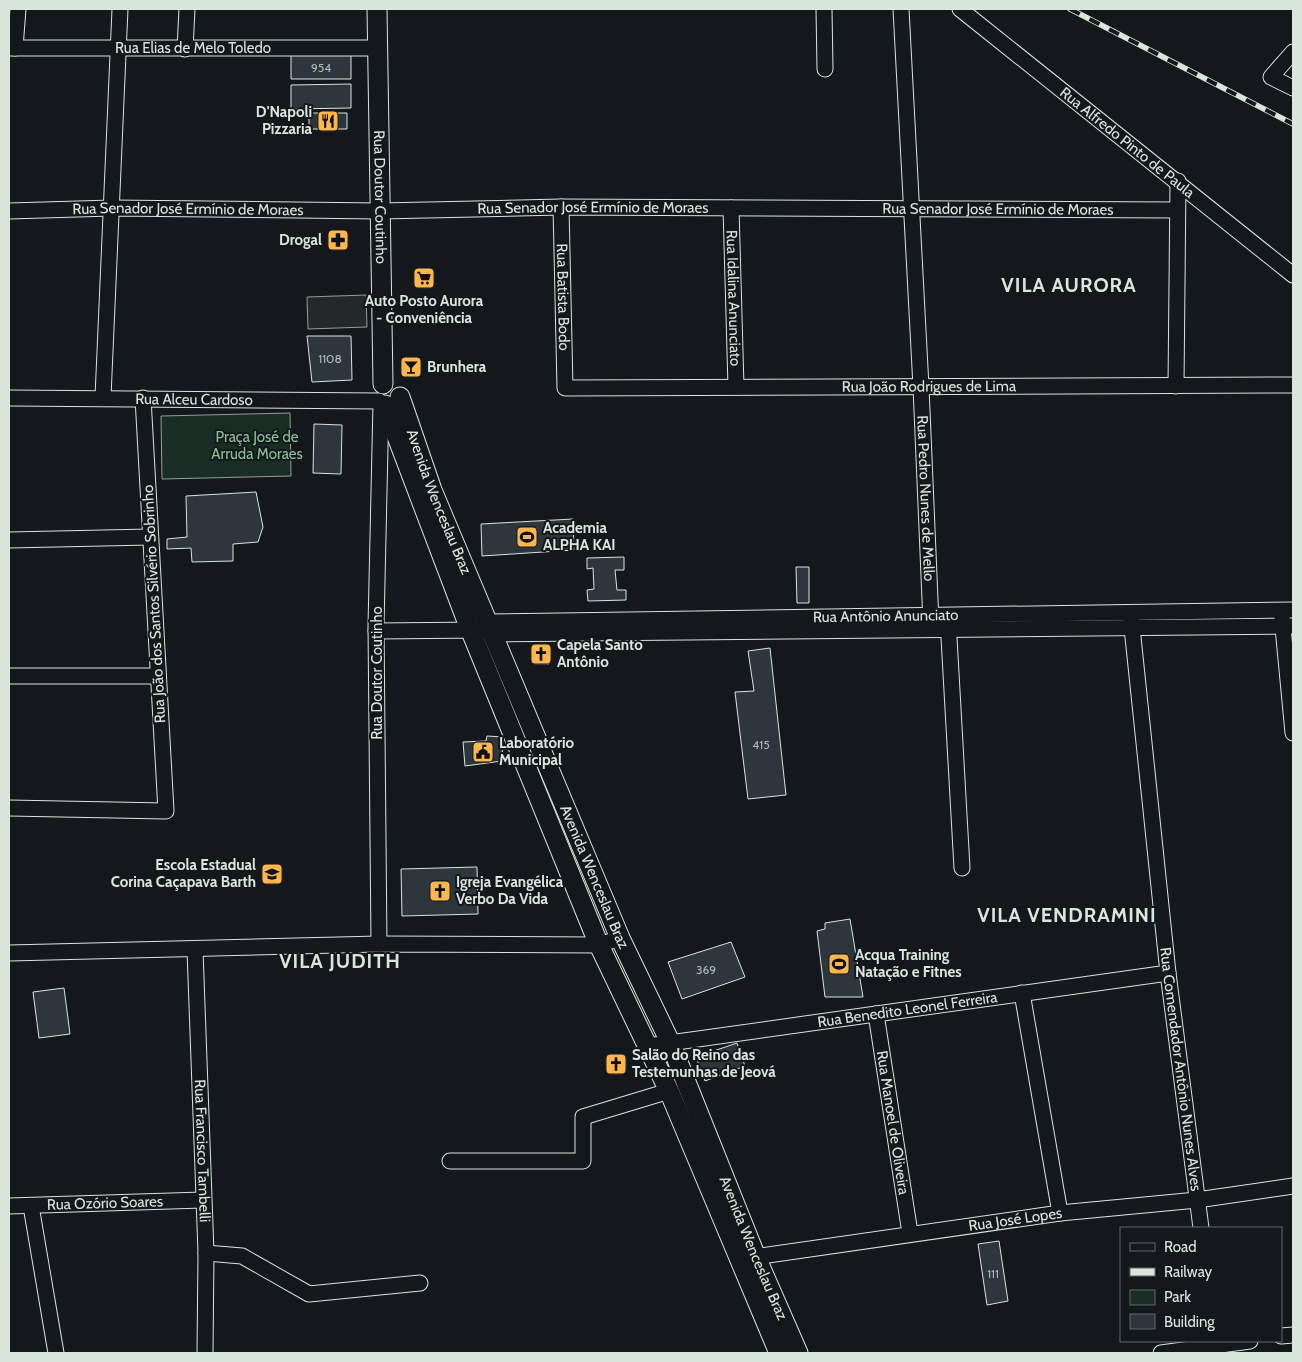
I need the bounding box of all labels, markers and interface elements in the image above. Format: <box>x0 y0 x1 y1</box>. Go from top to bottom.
street label: Rua Elias de Melo Toledo <box>115 39 271 57</box>
house number: 954 <box>311 60 331 75</box>
street label: Rua Alfredo Pinto de Paula <box>1056 83 1199 202</box>
place label: D'Napoli Pizzaria <box>256 103 313 138</box>
restaurant icon: D'Napoli Pizzaria <box>316 109 340 133</box>
street label: Rua Doutor Coutinho <box>370 130 390 264</box>
street label: Rua Senador José Ermínio de Moraes <box>477 198 708 218</box>
street label: Rua Senador José Ermínio de Moraes <box>72 199 304 219</box>
street label: Rua Senador José Ermínio de Moraes <box>882 200 1113 219</box>
pharmacy icon: Drogal <box>326 228 350 252</box>
street label: Rua Idalina Anunciato <box>723 230 744 366</box>
place label: Drogal <box>279 231 322 249</box>
street label: Rua Batista Bodo <box>553 243 573 351</box>
supermarket icon: Auto Posto Aurora - Conveniência <box>412 266 436 290</box>
district label: VILA AURORA <box>1001 273 1137 297</box>
place label: Auto Posto Aurora - Conveniência <box>365 292 484 327</box>
house number: 1108 <box>318 351 342 366</box>
bar icon: Brunhera <box>399 355 423 379</box>
place label: Brunhera <box>427 358 487 376</box>
street label: Rua João Rodrigues de Lima <box>842 377 1017 396</box>
street label: Rua Alceu Cardoso <box>135 390 253 409</box>
street label: Rua Pedro Nunes de Mello <box>913 415 938 582</box>
street label: Avenida Wenceslau Braz <box>403 427 475 577</box>
park label: Praça José de Arruda Moraes <box>211 428 303 463</box>
street label: Rua João dos Santos Silvério Sobrinho <box>139 484 169 724</box>
place label: Academia ALPHA KAI <box>543 519 616 554</box>
sports icon: Academia ALPHA KAI <box>515 525 539 549</box>
street label: Rua Doutor Coutinho <box>368 606 386 740</box>
street label: Rua Antônio Anunciato <box>813 606 959 626</box>
place label: Capela Santo Antônio <box>557 636 643 671</box>
church icon: Capela Santo Antônio <box>529 642 553 666</box>
place label: Laboratório Municipal <box>499 734 575 769</box>
house number: 415 <box>752 737 770 752</box>
public building icon: Laboratório Municipal <box>471 740 495 764</box>
street label: Avenida Wenceslau Braz <box>556 802 633 952</box>
place label: Escola Estadual Corina Caçapava Barth <box>111 856 256 891</box>
school or university icon: Escola Estadual Corina Caçapava Barth <box>260 862 284 886</box>
place label: Igreja Evangélica Verbo Da Vida <box>456 873 564 908</box>
church icon: Igreja Evangélica Verbo Da Vida <box>428 879 452 903</box>
district label: VILA VENDRAMINI <box>977 903 1157 927</box>
place label: Acqua Training Natação e Fitnes <box>855 946 962 981</box>
street label: Rua Comendador Antônio Nunes Alves <box>1156 946 1205 1192</box>
district label: VILA JUDITH <box>279 949 401 973</box>
sports icon: Acqua Training Natação e Fitnes <box>827 952 851 976</box>
house number: 369 <box>696 962 716 977</box>
street label: Rua Benedito Leonel Ferreira <box>816 988 999 1031</box>
place label: Salão do Reino das Testemunhas de Jeová <box>632 1046 776 1081</box>
street label: Rua Manoel de Oliveira <box>873 1049 913 1197</box>
church icon: Salão do Reino das Testemunhas de Jeová <box>604 1052 628 1076</box>
street label: Rua Francisco Tambelli <box>191 1079 214 1223</box>
street label: Avenida Wenceslau Braz <box>716 1174 791 1323</box>
street label: Rua Ozório Soares <box>47 1192 163 1214</box>
street label: Rua José Lopes <box>967 1204 1063 1235</box>
legend <box>1120 1227 1282 1342</box>
text: Road <box>1164 1238 1197 1256</box>
text: Railway <box>1164 1263 1213 1281</box>
house number: 111 <box>987 1266 999 1281</box>
text: Park <box>1164 1288 1191 1306</box>
text: Building <box>1164 1313 1215 1331</box>

